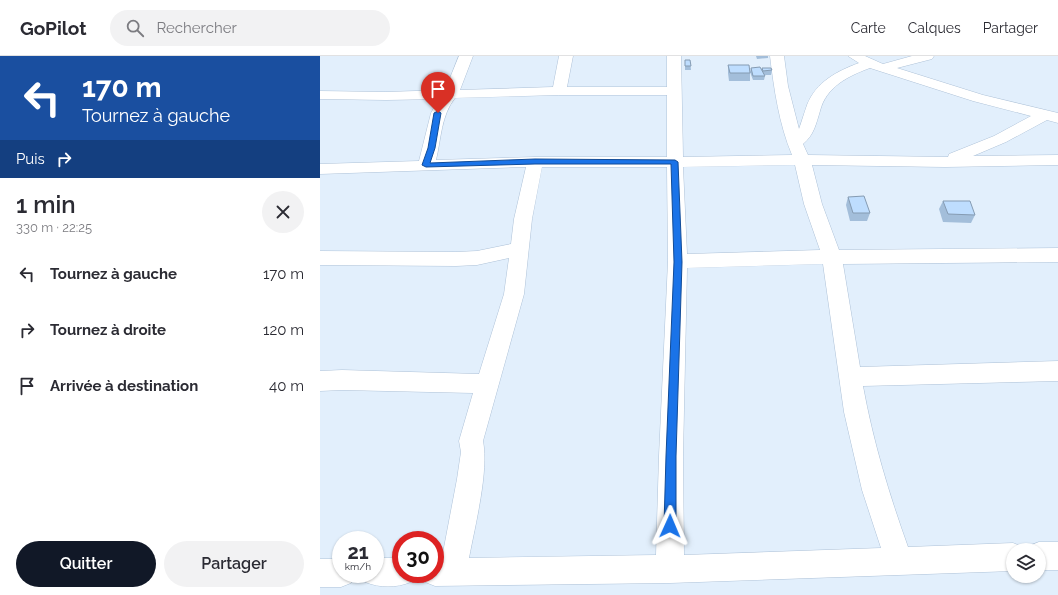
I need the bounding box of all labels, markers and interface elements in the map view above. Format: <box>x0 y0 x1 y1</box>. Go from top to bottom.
search box <box>110 10 390 46</box>
text: GoPilot <box>20 17 86 39</box>
icon: search <box>124 17 146 39</box>
text: Rechercher <box>156 19 237 37</box>
text: Carte <box>851 20 886 36</box>
text: Calques <box>908 20 961 36</box>
text: Partager <box>983 20 1038 36</box>
text: 170 m <box>82 71 162 104</box>
icon: left <box>16 72 68 124</box>
pin <box>421 72 455 113</box>
icon: arrive <box>427 78 449 100</box>
text: Tournez à gauche <box>82 105 230 126</box>
icon: right <box>53 148 75 170</box>
text: Puis <box>16 150 45 168</box>
text: 1 min <box>16 190 76 219</box>
button: close <box>262 191 304 233</box>
text: 330 m · 22:25 <box>16 220 92 235</box>
icon: left <box>16 263 38 285</box>
text: Tournez à gauche <box>50 265 177 283</box>
text: 170 m <box>263 265 304 283</box>
icon: right <box>16 319 38 341</box>
text: Tournez à droite <box>50 321 166 339</box>
text: 120 m <box>263 321 304 339</box>
icon: arrive <box>16 375 38 397</box>
text: Arrivée à destination <box>50 377 198 395</box>
text: 40 m <box>269 377 304 395</box>
position arrow <box>649 505 691 547</box>
speed limit sign: 30 <box>392 531 444 583</box>
text: 21 <box>347 540 369 564</box>
button: Quitter <box>16 541 156 587</box>
button: Partager <box>164 541 304 587</box>
map controls <box>1006 543 1046 583</box>
button: layers <box>1006 543 1046 583</box>
text: km/h <box>345 561 371 572</box>

